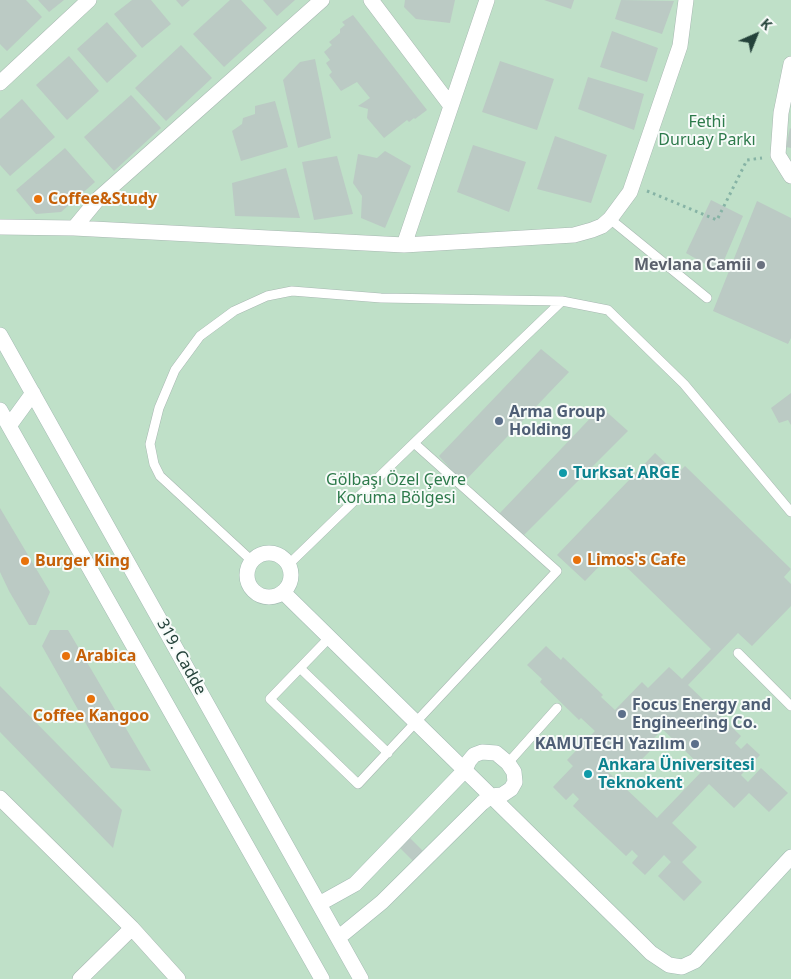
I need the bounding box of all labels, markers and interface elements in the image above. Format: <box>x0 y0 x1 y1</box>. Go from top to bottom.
north arrow <box>731 10 781 60</box>
text: K <box>757 14 777 34</box>
park label: Fethi Duruay Parkı <box>658 112 756 150</box>
place label: Coffee&Study <box>48 189 157 209</box>
marker: Coffee&Study <box>32 193 44 205</box>
place label: Mevlana Camii <box>634 255 751 275</box>
marker: Mevlana Camii <box>755 259 767 271</box>
place label: Arma Group Holding <box>509 402 605 440</box>
marker: Arma Group Holding <box>493 415 505 427</box>
place label: Turksat ARGE <box>573 463 680 483</box>
marker: Turksat ARGE <box>557 467 569 479</box>
park label: Gölbaşı Özel Çevre Koruma Bölgesi <box>326 470 466 508</box>
place label: Limos's Cafe <box>587 550 686 570</box>
place label: Burger King <box>35 551 130 571</box>
marker: Limos's Cafe <box>571 554 583 566</box>
marker: Burger King <box>19 555 31 567</box>
street label: 319. Cadde <box>152 616 210 698</box>
place label: Arabica <box>76 646 136 666</box>
marker: Arabica <box>60 650 72 662</box>
marker: Coffee Kangoo <box>85 693 97 705</box>
place label: Focus Energy and Engineering Co. <box>632 695 771 733</box>
place label: Coffee Kangoo <box>33 706 149 726</box>
marker: Focus Energy and Engineering Co. <box>616 708 628 720</box>
place label: KAMUTECH Yazılım <box>535 734 685 754</box>
marker: KAMUTECH Yazılım <box>689 738 701 750</box>
place label: Ankara Üniversitesi Teknokent <box>598 755 755 793</box>
marker: Ankara Üniversitesi Teknokent <box>582 768 594 780</box>

